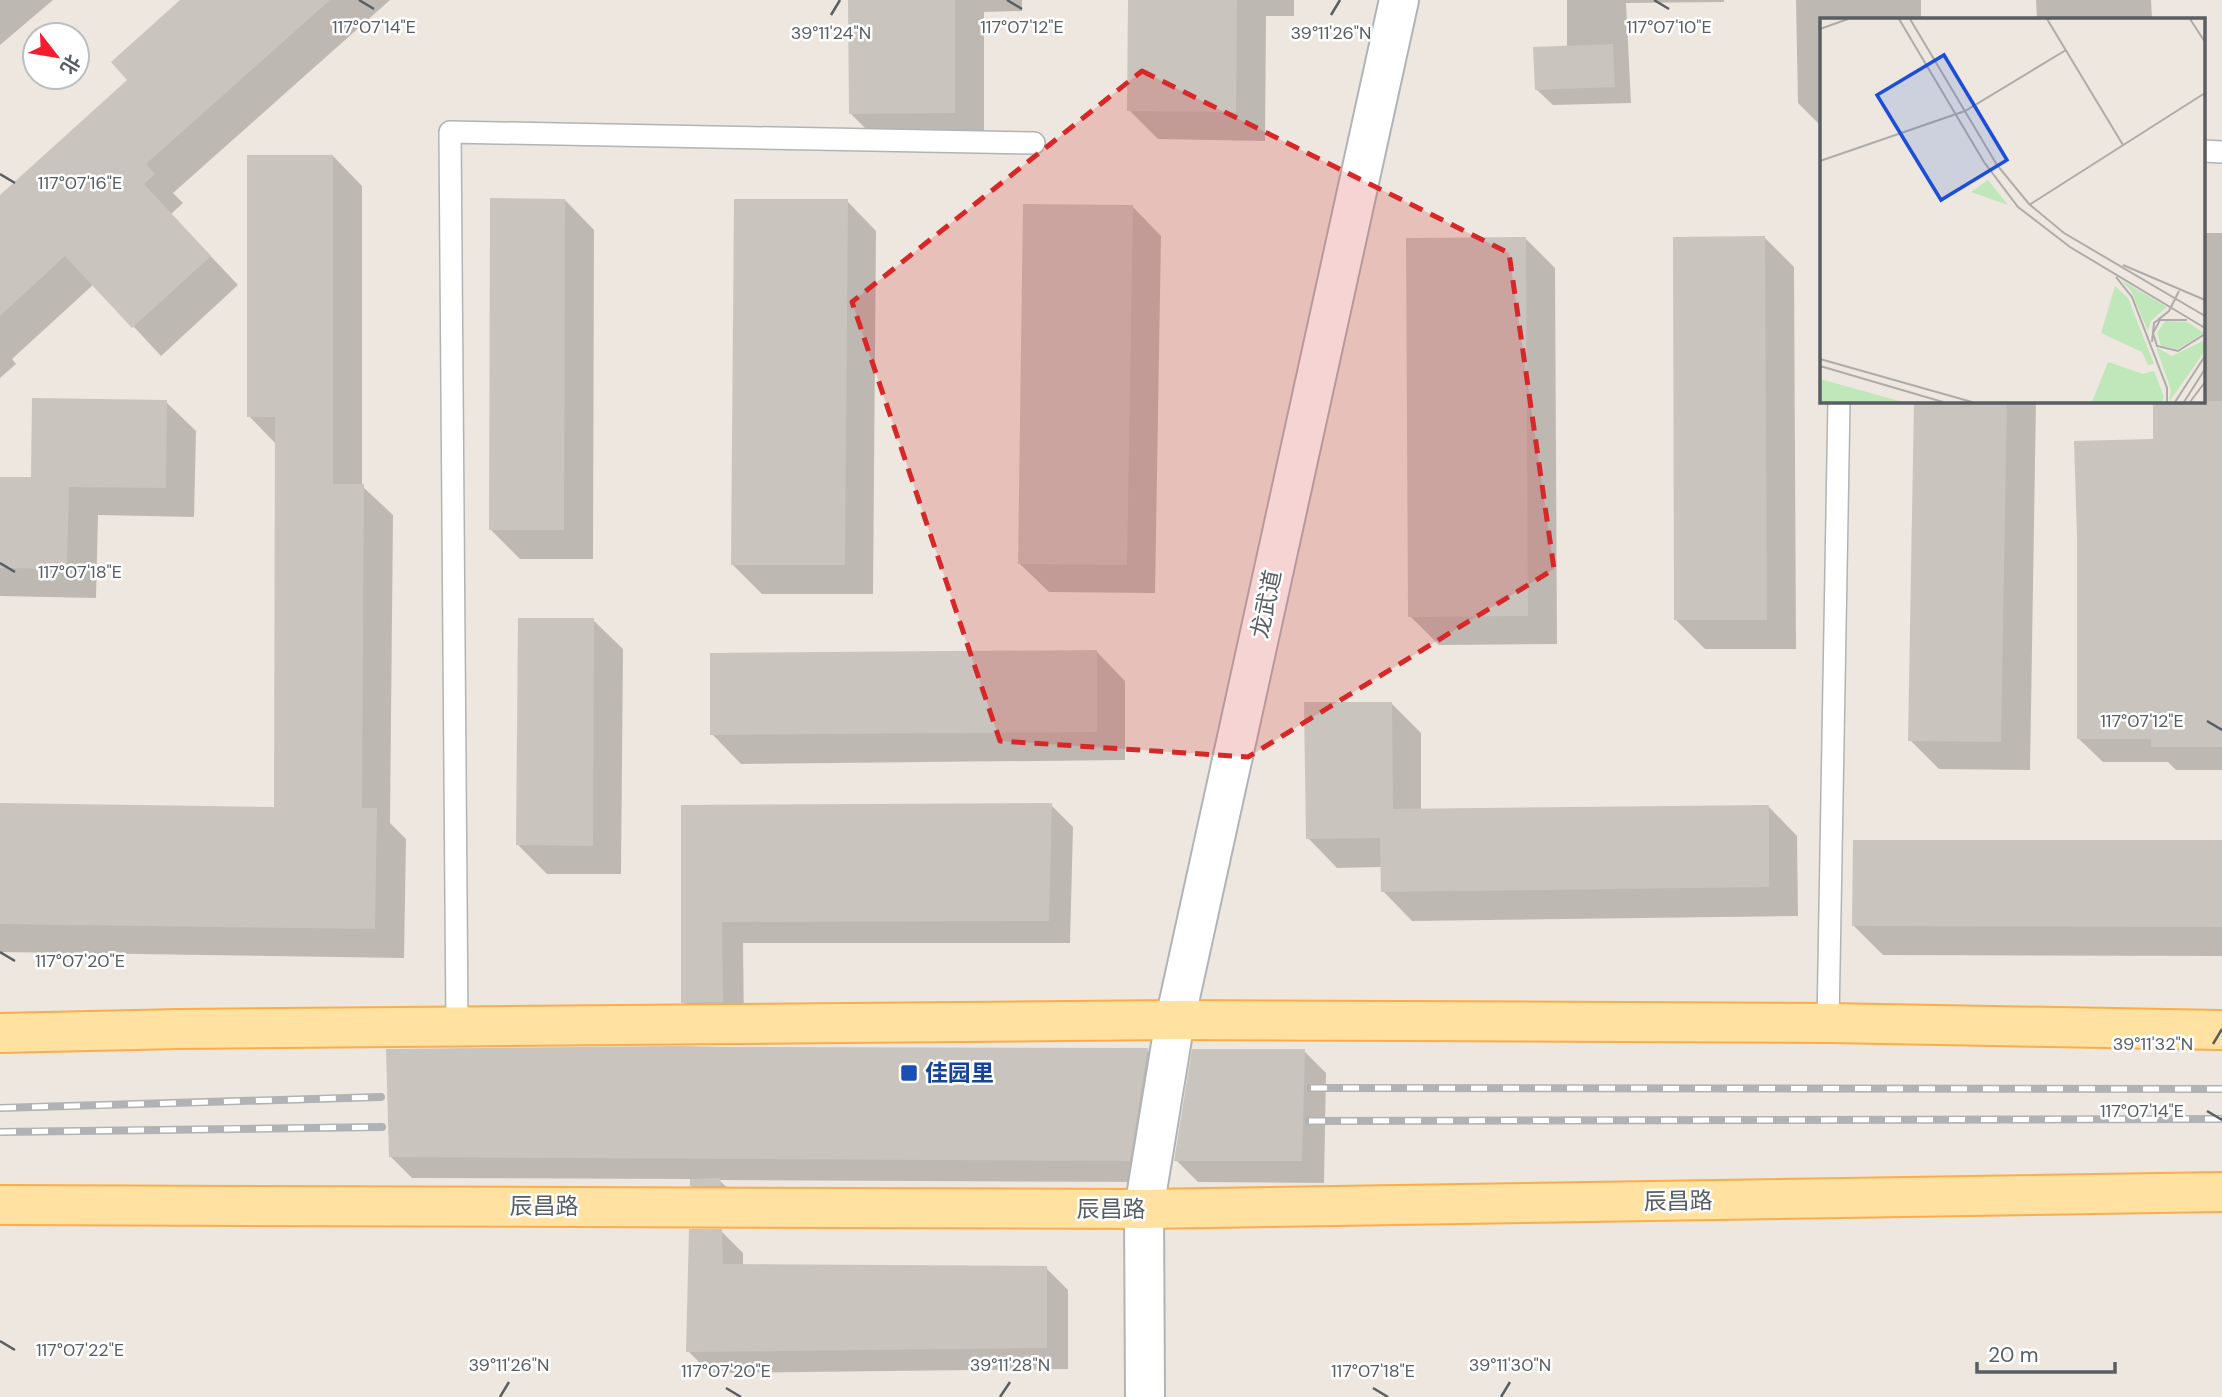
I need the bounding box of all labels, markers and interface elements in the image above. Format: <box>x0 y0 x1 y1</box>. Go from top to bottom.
text: 117°07'14"E <box>332 15 416 39</box>
text: 117°07'12"E <box>980 15 1064 39</box>
text: 117°07'10"E <box>1626 15 1712 39</box>
inset map <box>1820 18 2204 402</box>
north arrow <box>21 21 91 91</box>
text: 39°11'24"N <box>791 21 871 45</box>
text: 39°11'26"N <box>1290 21 1372 45</box>
text: 北 <box>55 50 86 79</box>
text: 117°07'16"E <box>38 171 122 195</box>
text: 117°07'18"E <box>38 560 122 584</box>
street label: 龙武道 <box>1244 567 1288 641</box>
text: 117°07'12"E <box>2100 709 2184 733</box>
text: 117°07'20"E <box>35 949 125 973</box>
text: 39°11'32"N <box>2113 1032 2193 1056</box>
place label: 佳园里 <box>925 1058 994 1088</box>
marker: 佳园里 <box>899 1063 919 1083</box>
text: 117°07'14"E <box>2100 1099 2184 1123</box>
street label: 辰昌路 <box>1643 1185 1713 1217</box>
street label: 辰昌路 <box>510 1191 579 1221</box>
street label: 辰昌路 <box>1077 1194 1146 1224</box>
scale bar <box>1977 1330 2115 1374</box>
text: 117°07'22"E <box>36 1338 124 1362</box>
text: 20 m <box>1988 1341 2039 1369</box>
text: 39°11'26"N <box>468 1353 550 1377</box>
text: 39°11'28"N <box>970 1353 1050 1377</box>
text: 39°11'30"N <box>1469 1353 1551 1377</box>
text: 117°07'20"E <box>681 1359 771 1383</box>
text: 117°07'18"E <box>1331 1359 1415 1383</box>

